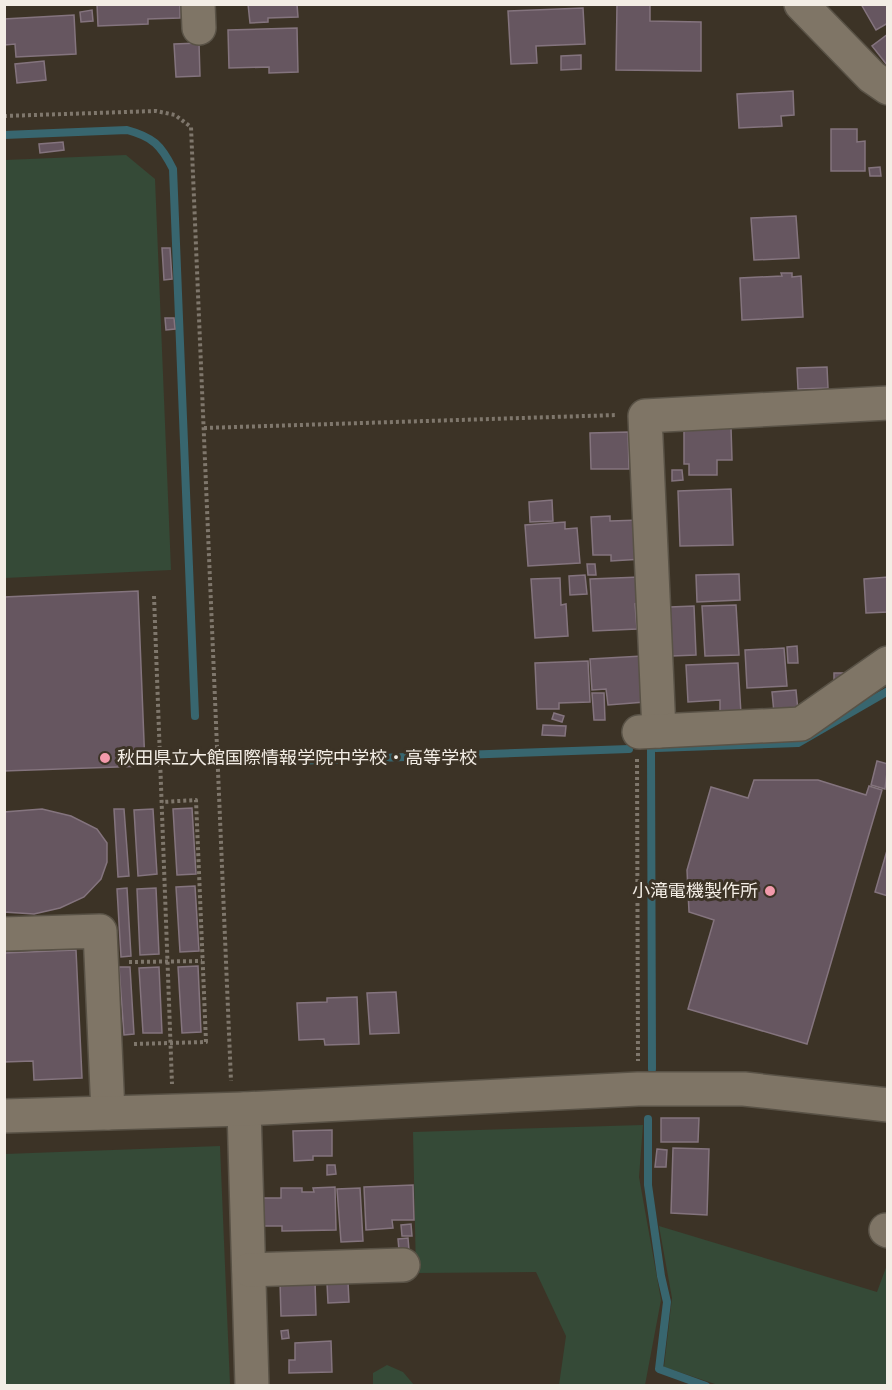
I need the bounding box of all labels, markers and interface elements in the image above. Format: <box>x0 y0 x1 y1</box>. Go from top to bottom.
place label: 秋田県立大館国際情報学院中学校・高等学校 <box>117 747 477 769</box>
marker: 秋田県立大館国際情報学院中学校・高等学校 <box>98 751 112 765</box>
place label: 小滝電機製作所 <box>632 880 758 902</box>
marker: 小滝電機製作所 <box>763 884 777 898</box>

